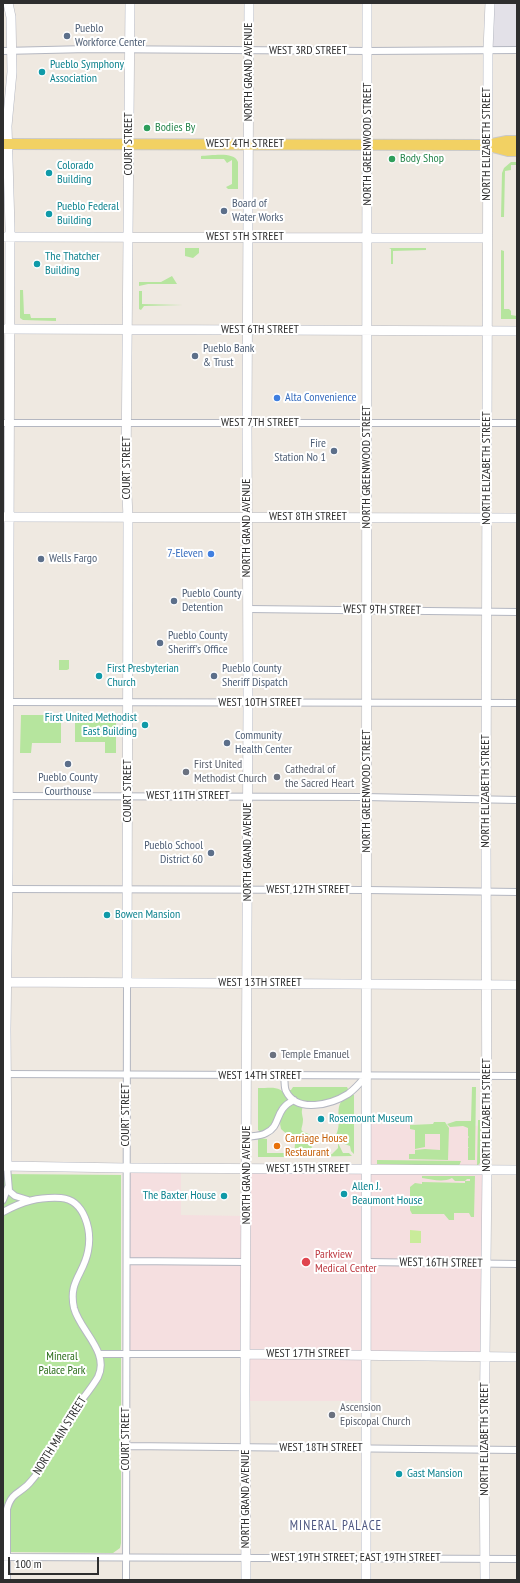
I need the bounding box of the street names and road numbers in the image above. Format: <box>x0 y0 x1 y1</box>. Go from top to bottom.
street label: NORTH GRAND AVENUE <box>242 23 256 121</box>
street label: WEST 3RD STREET <box>269 44 347 58</box>
street label: NORTH GREENWOOD STREET <box>361 83 375 205</box>
street label: NORTH ELIZABETH STREET <box>480 87 494 201</box>
street label: COURT STREET <box>122 112 136 176</box>
street label: WEST 4TH STREET <box>206 137 284 151</box>
street label: WEST 5TH STREET <box>206 230 284 244</box>
street label: WEST 6TH STREET <box>221 323 299 337</box>
street label: NORTH GREENWOOD STREET <box>360 406 374 528</box>
street label: NORTH ELIZABETH STREET <box>480 411 494 525</box>
street label: WEST 7TH STREET <box>221 416 299 430</box>
street label: COURT STREET <box>120 436 134 500</box>
street label: NORTH GRAND AVENUE <box>240 479 254 577</box>
street label: WEST 8TH STREET <box>269 510 347 524</box>
street label: WEST 9TH STREET <box>343 602 421 618</box>
street label: WEST 10TH STREET <box>218 696 302 710</box>
street label: NORTH GREENWOOD STREET <box>360 730 374 852</box>
street label: NORTH ELIZABETH STREET <box>479 734 493 848</box>
street label: COURT STREET <box>121 759 135 823</box>
street label: WEST 11TH STREET <box>146 789 230 803</box>
street label: NORTH GRAND AVENUE <box>241 803 255 901</box>
street label: WEST 12TH STREET <box>266 883 350 897</box>
street label: WEST 13TH STREET <box>218 976 302 990</box>
street label: NORTH ELIZABETH STREET <box>480 1058 494 1172</box>
street label: WEST 14TH STREET <box>218 1069 302 1083</box>
street label: COURT STREET <box>119 1083 133 1147</box>
street label: NORTH GRAND AVENUE <box>240 1126 254 1224</box>
street label: WEST 15TH STREET <box>266 1162 350 1176</box>
street label: WEST 16TH STREET <box>399 1255 483 1271</box>
street label: WEST 17TH STREET <box>266 1347 350 1361</box>
street label: NORTH ELIZABETH STREET <box>478 1382 492 1496</box>
street label: NORTH MAIN STREET <box>30 1394 90 1478</box>
street label: COURT STREET <box>119 1407 133 1471</box>
street label: WEST 18TH STREET <box>279 1441 363 1455</box>
street label: NORTH GRAND AVENUE <box>239 1450 253 1548</box>
street label: WEST 19TH STREET; EAST 19TH STREET <box>271 1551 441 1565</box>

